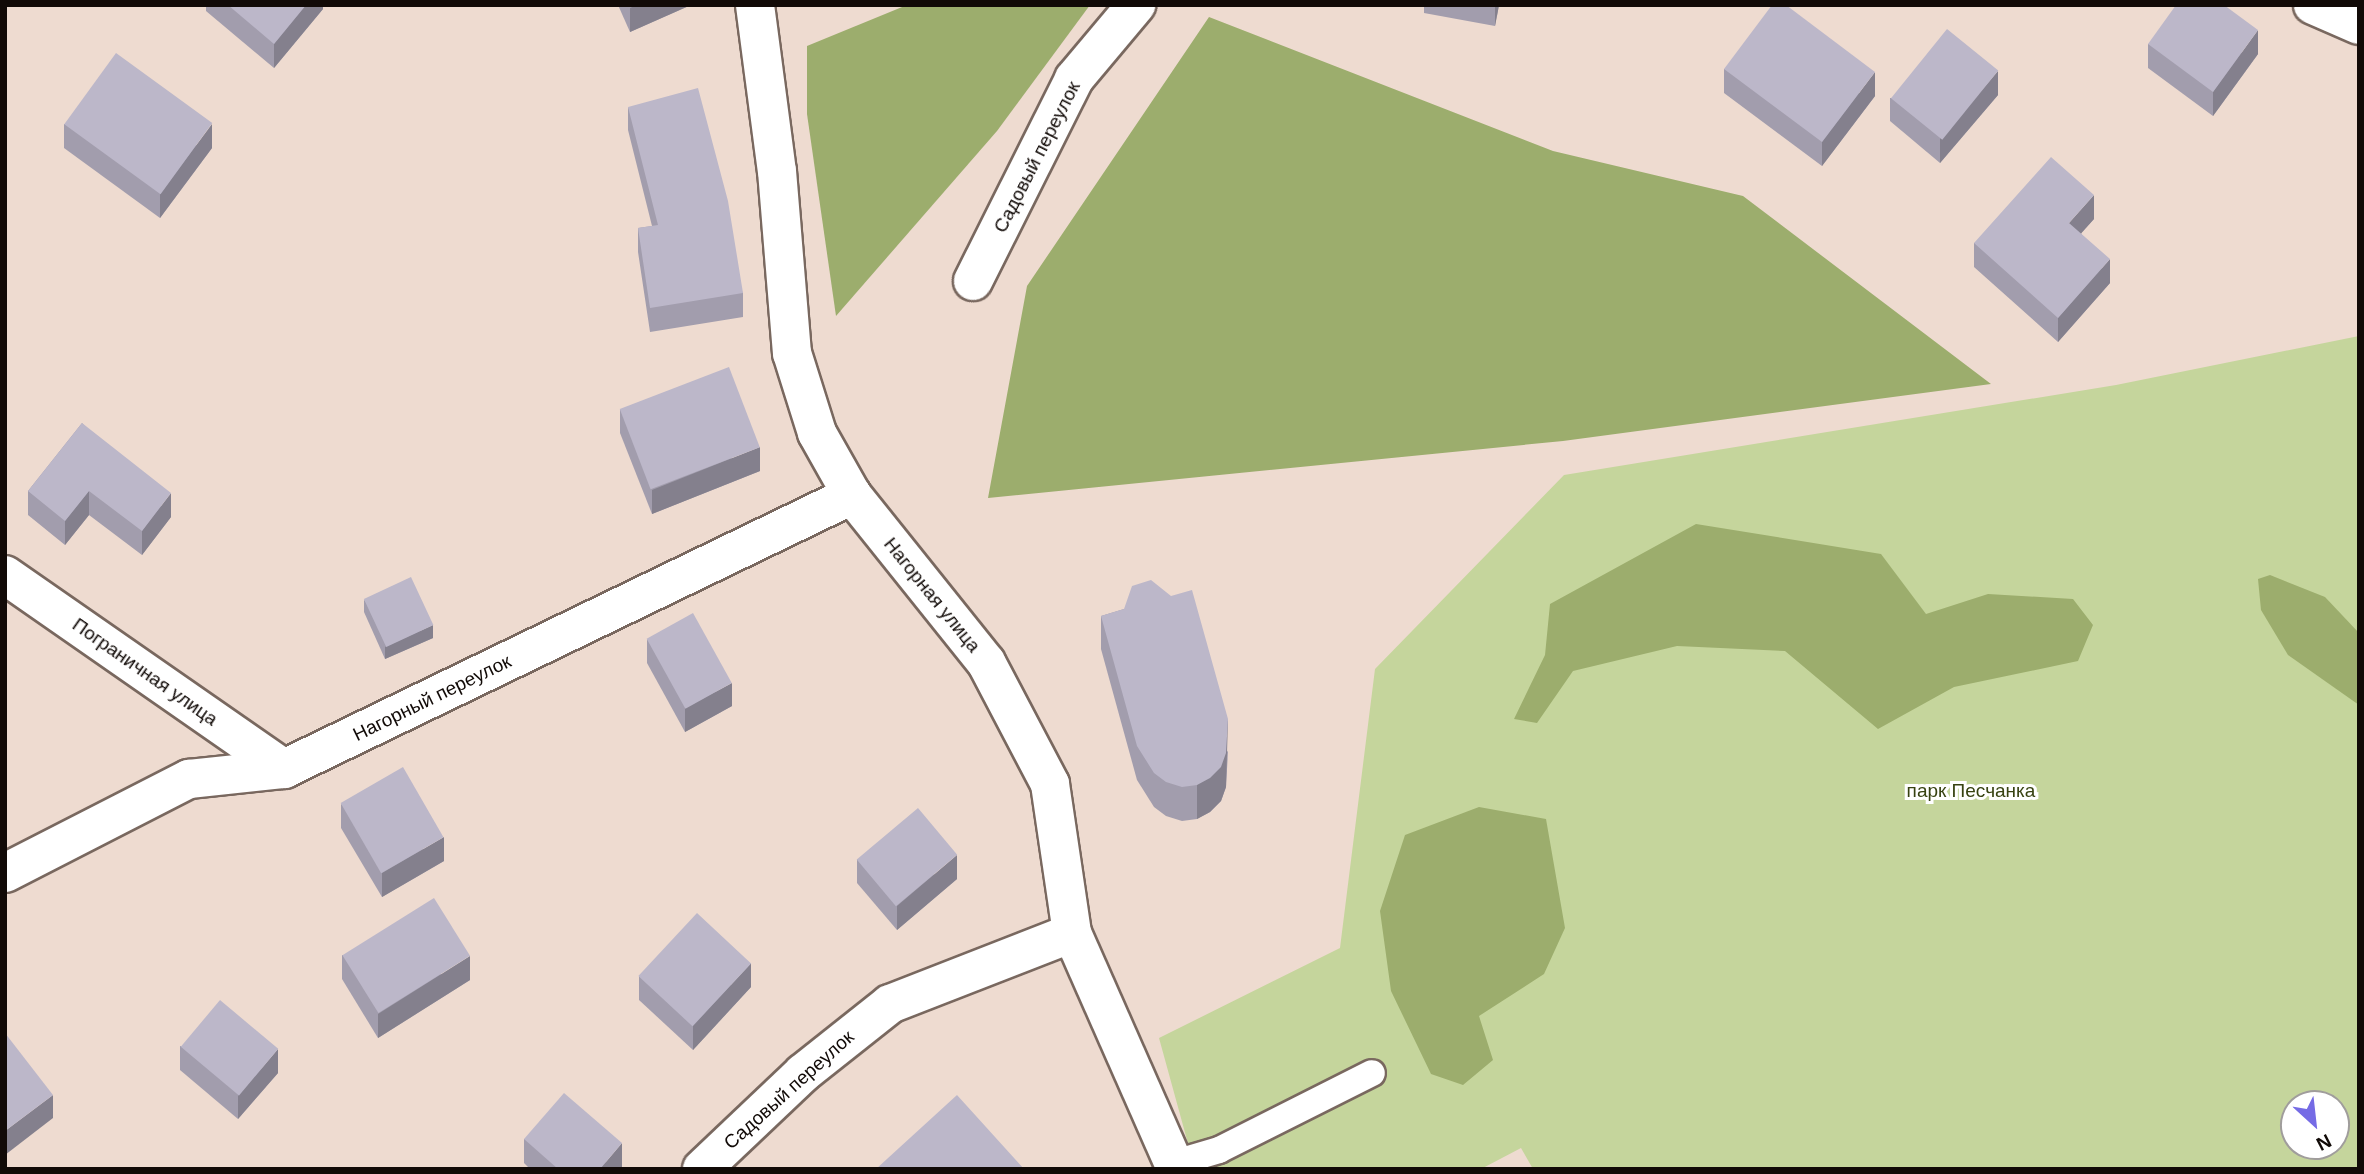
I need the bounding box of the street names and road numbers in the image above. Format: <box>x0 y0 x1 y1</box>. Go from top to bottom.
street label: Садовый переулок <box>989 77 1085 237</box>
street label: Нагорная улица <box>879 533 985 657</box>
street label: Пограничная улица <box>68 613 222 731</box>
street label: Нагорный переулок <box>349 650 515 746</box>
street label: Садовый переулок <box>719 1026 859 1154</box>

